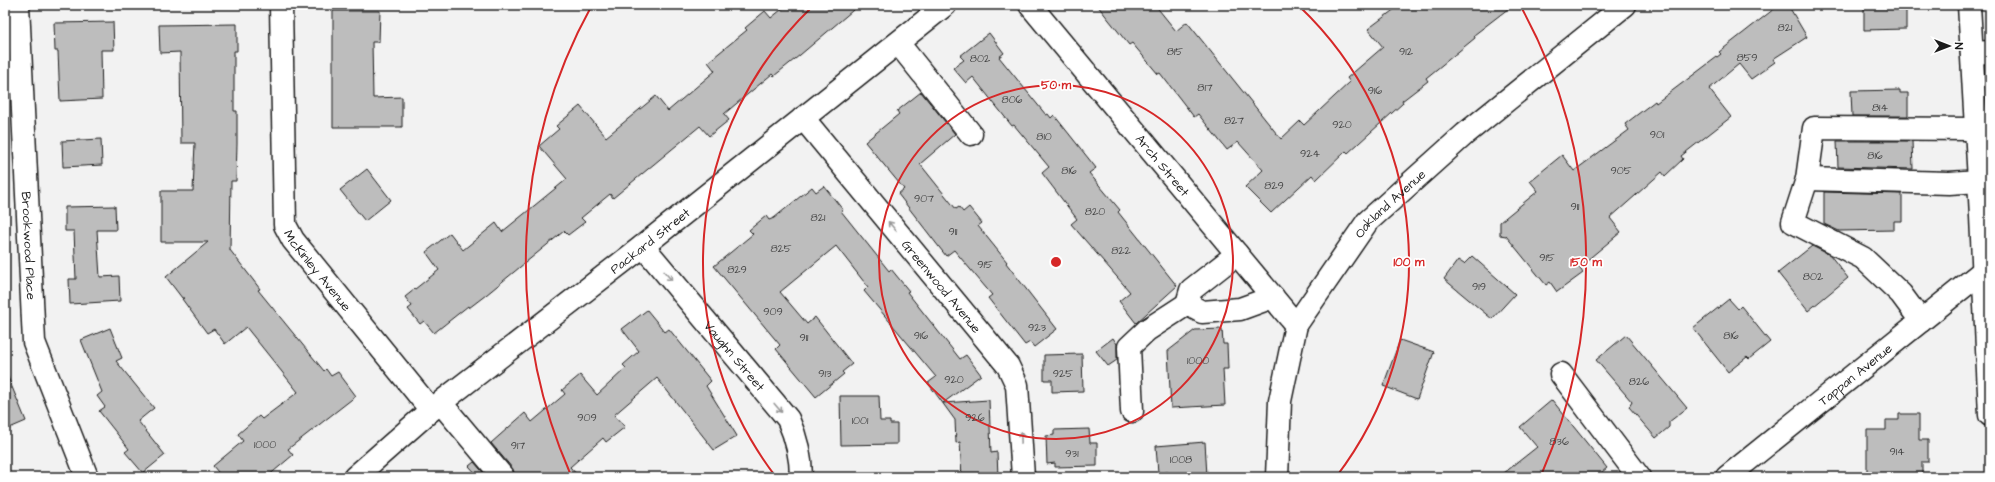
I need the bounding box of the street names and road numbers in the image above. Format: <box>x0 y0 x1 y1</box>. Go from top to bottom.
street label: Arch Street <box>1131 131 1194 201</box>
street label: Oakland Avenue <box>1351 166 1430 242</box>
street label: Brookwood Place <box>17 191 40 300</box>
street label: Packard Street <box>607 204 694 278</box>
street label: McKinley Avenue <box>279 227 355 315</box>
street label: Greenwood Avenue <box>897 236 985 337</box>
street label: Vaughn Street <box>699 317 769 396</box>
street label: Tappan Avenue <box>1815 340 1896 410</box>

